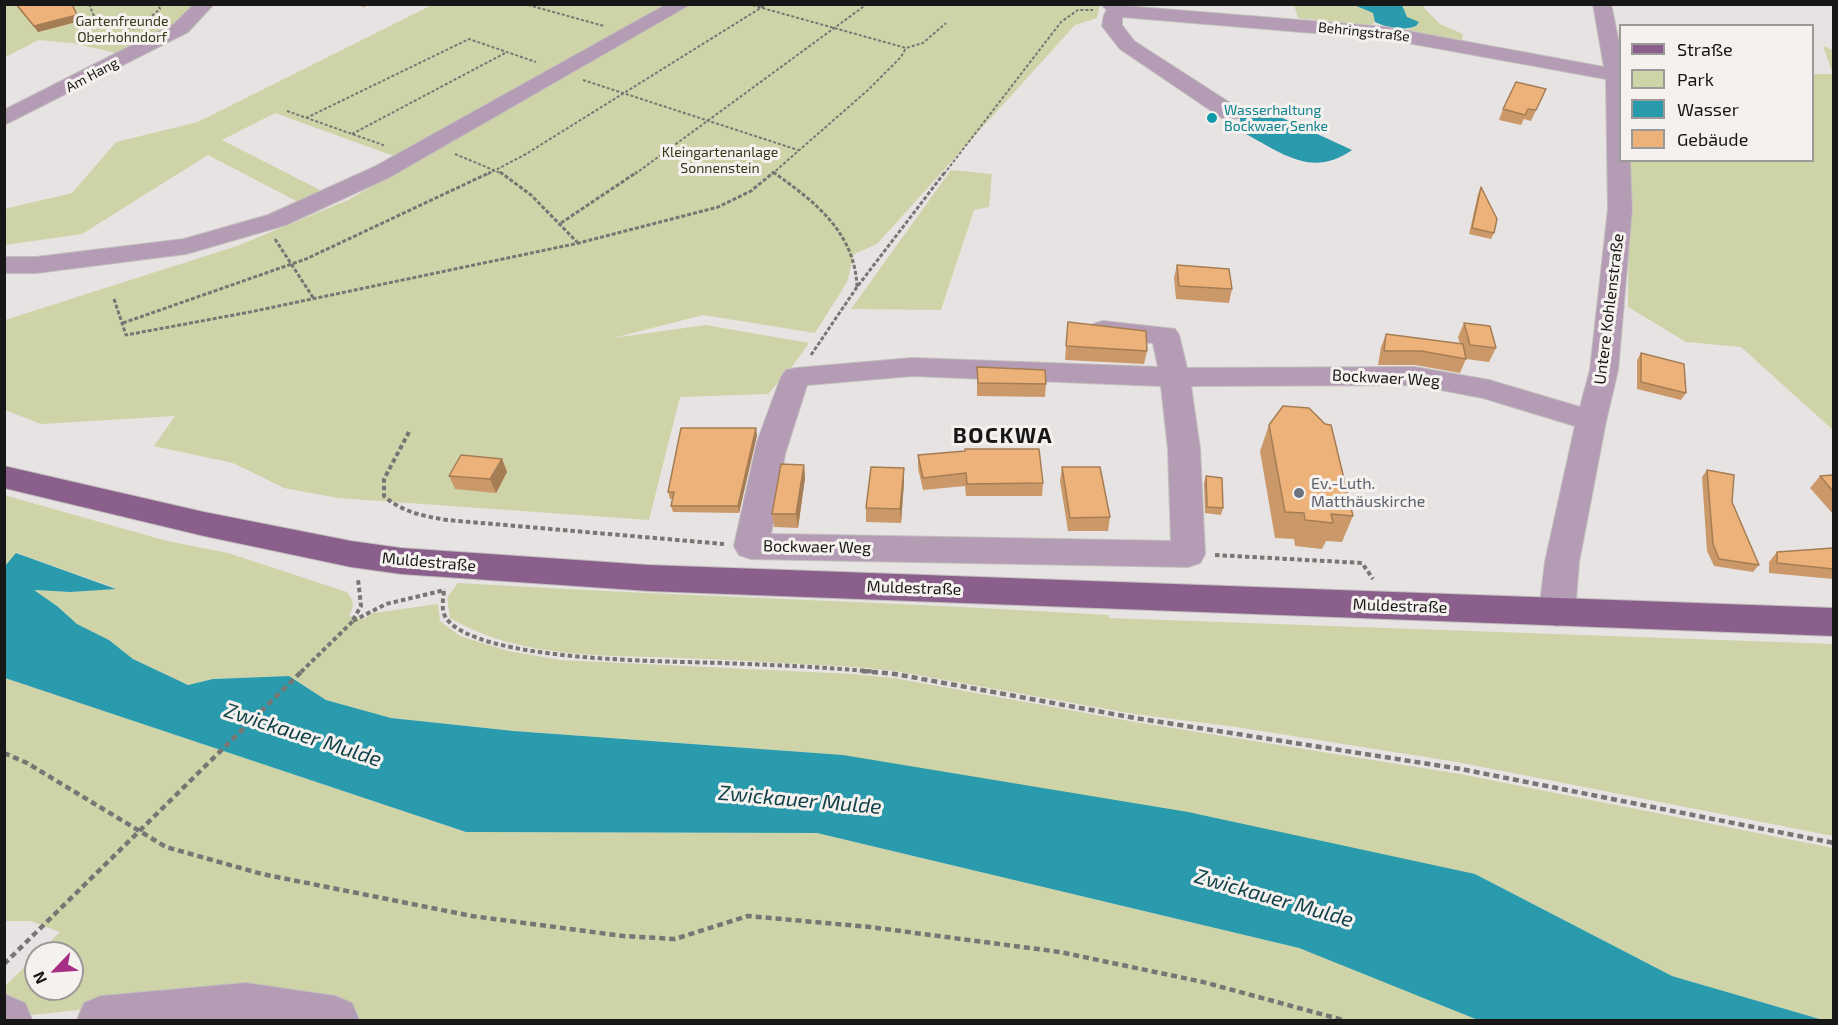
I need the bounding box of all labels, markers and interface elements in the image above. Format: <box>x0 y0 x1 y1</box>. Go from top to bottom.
park label: Gartenfreunde Oberhohndorf <box>75 13 169 46</box>
street label: Behringstraße <box>1317 19 1411 45</box>
legend <box>1619 24 1814 162</box>
text: Straße <box>1677 38 1733 60</box>
street label: Am Hang <box>63 54 121 96</box>
text: Park <box>1677 68 1714 90</box>
text: Wasser <box>1677 98 1739 120</box>
place label: Wasserhaltung Bockwaer Senke <box>1224 102 1328 134</box>
marker: Wasserhaltung Bockwaer Senke <box>1205 111 1219 125</box>
text: Gebäude <box>1677 128 1748 150</box>
park label: Kleingartenanlage Sonnenstein <box>662 144 778 176</box>
street label: Untere Kohlenstraße <box>1590 232 1628 386</box>
street label: Bockwaer Weg <box>1332 366 1440 390</box>
district label: BOCKWA <box>953 423 1053 449</box>
place label: Ev.-Luth. Matthäuskirche <box>1311 474 1425 512</box>
marker: Ev.-Luth. Matthäuskirche <box>1292 486 1306 500</box>
street label: Bockwaer Weg <box>763 536 871 558</box>
street label: Muldestraße <box>381 548 477 576</box>
street label: Muldestraße <box>866 577 962 599</box>
street label: Muldestraße <box>1352 595 1448 617</box>
water label: Zwickauer Mulde <box>221 698 385 772</box>
water label: Zwickauer Mulde <box>717 780 883 820</box>
water label: Zwickauer Mulde <box>1192 863 1356 933</box>
north arrow <box>24 941 84 1001</box>
text: N <box>28 969 50 987</box>

